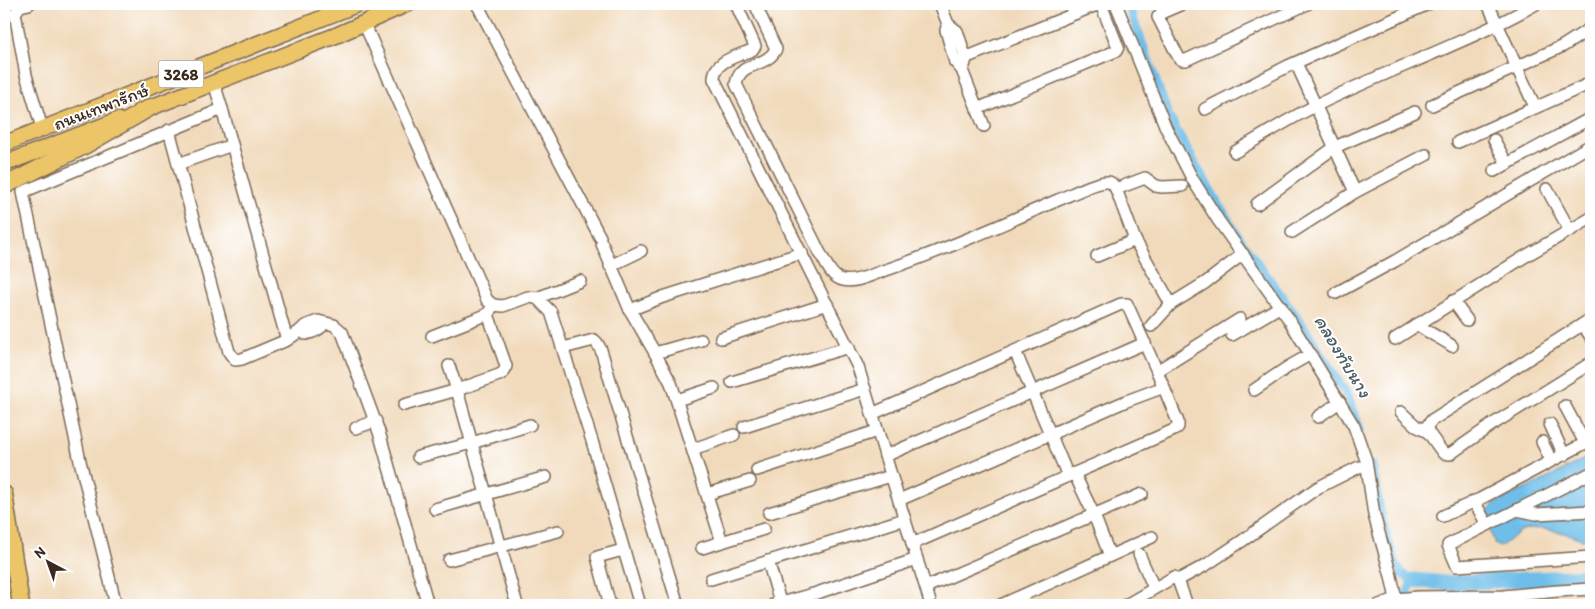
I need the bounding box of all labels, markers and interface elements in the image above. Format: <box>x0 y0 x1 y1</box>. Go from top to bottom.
road number: 3268 <box>158 61 204 88</box>
street label: ถนนเทพารักษ์ <box>50 79 152 135</box>
water label: คลองทับนาง <box>1309 310 1377 402</box>
north arrow <box>22 536 72 586</box>
text: N <box>31 543 49 562</box>

